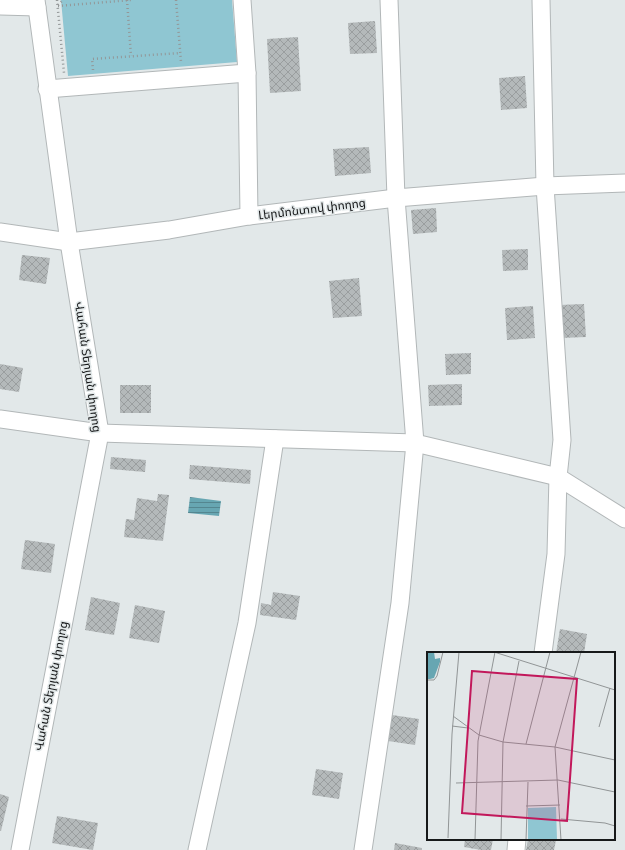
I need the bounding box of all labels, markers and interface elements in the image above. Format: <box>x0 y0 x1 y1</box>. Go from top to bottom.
street label: Լերմոնտով փողոց <box>257 195 367 223</box>
street label: Վահան Տերյան փողոց <box>72 301 104 433</box>
street label: Վահան Տերյան փողոց <box>32 620 70 752</box>
inset map <box>427 652 615 840</box>

